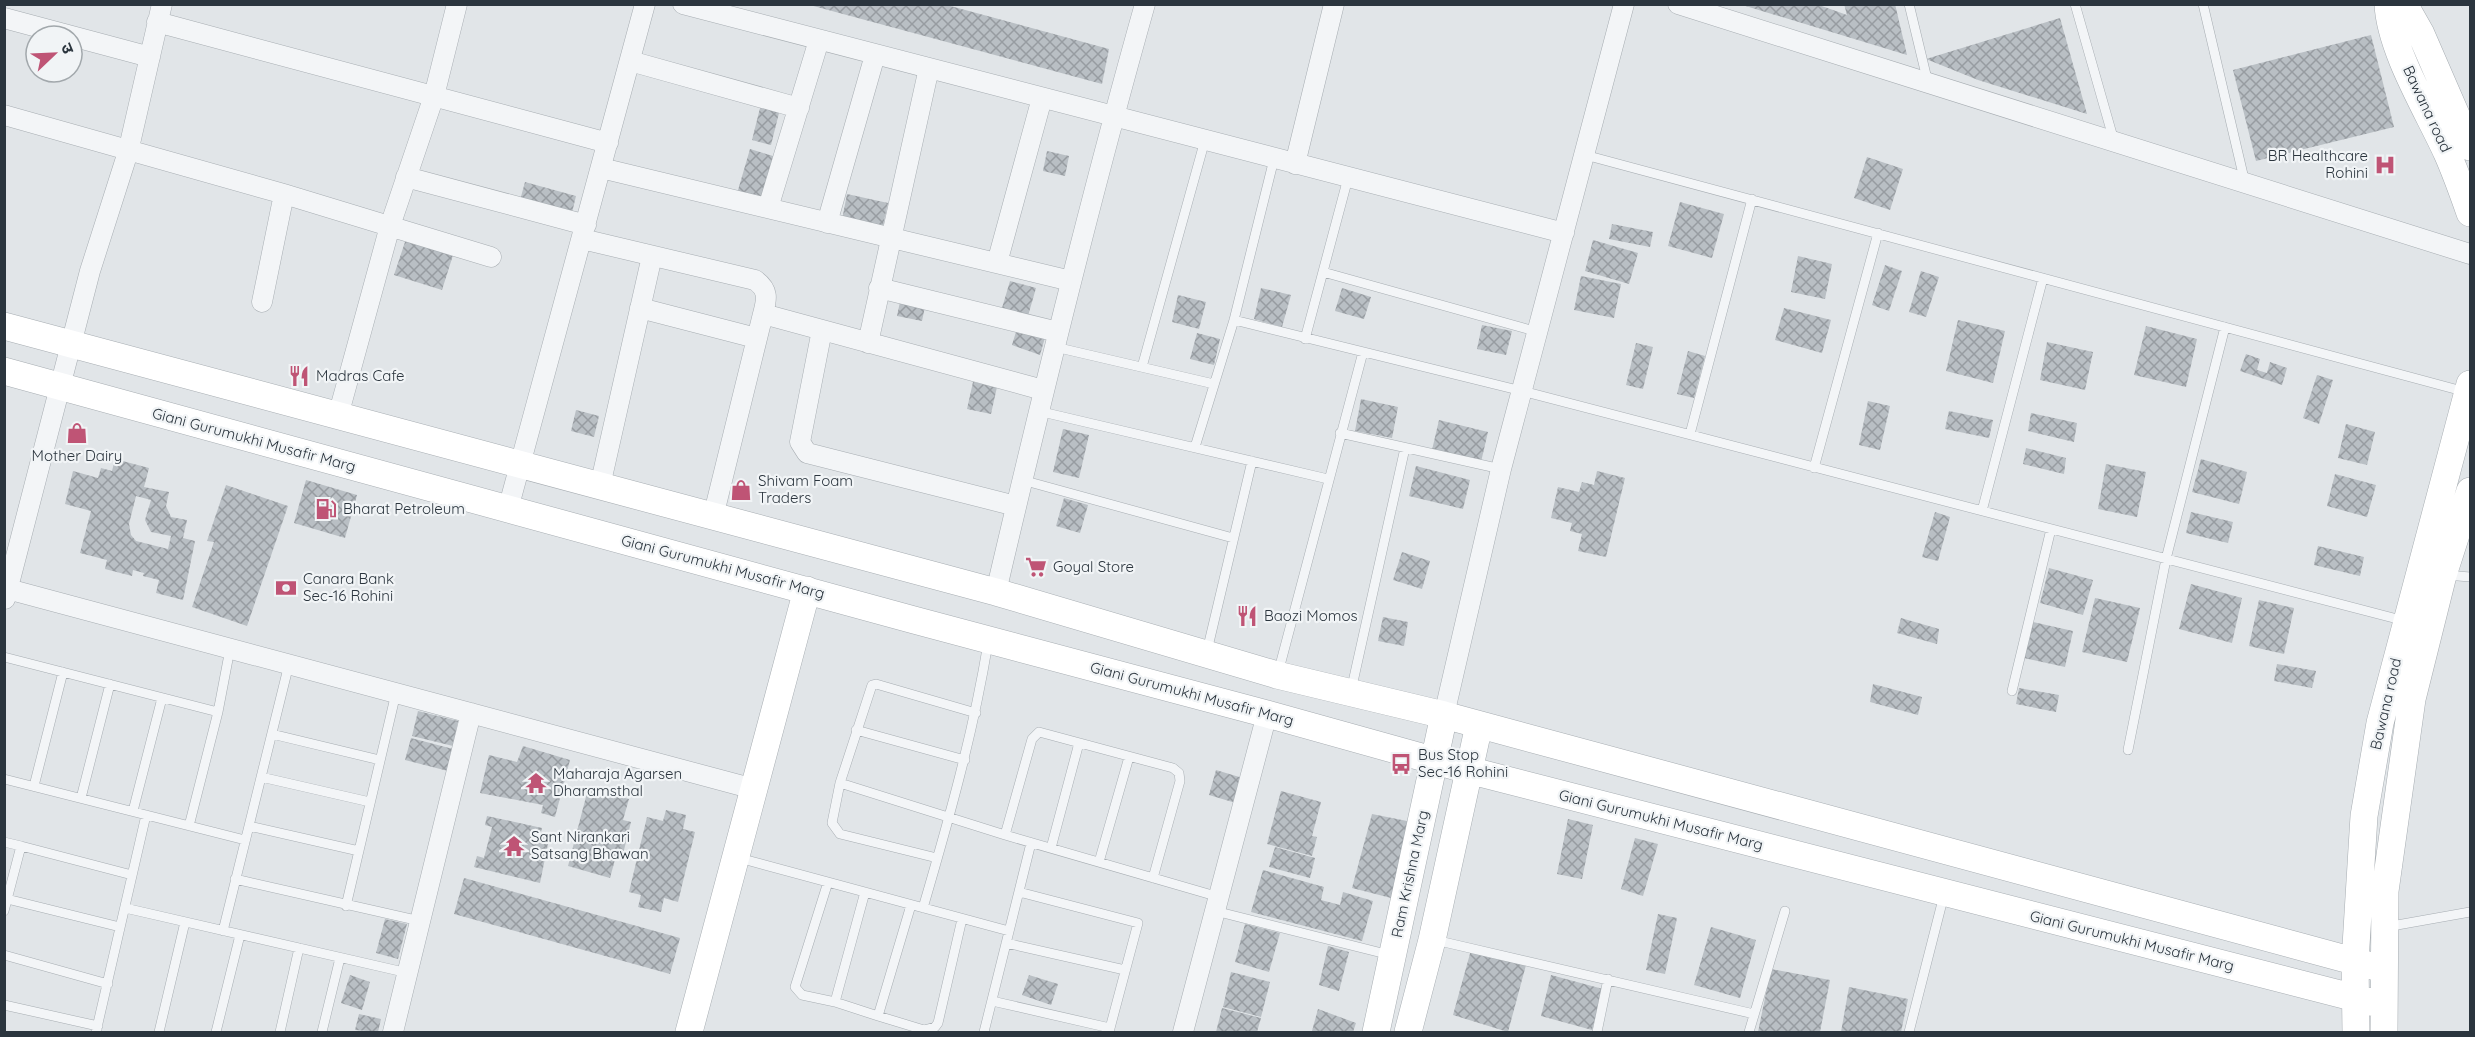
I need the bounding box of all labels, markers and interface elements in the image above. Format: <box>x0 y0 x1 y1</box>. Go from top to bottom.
north arrow <box>24 24 84 84</box>
text: उ <box>57 40 79 57</box>
street label: Bawana road <box>2399 62 2456 155</box>
place label: BR Healthcare Rohini <box>2268 146 2368 182</box>
hospital icon: BR Healthcare Rohini <box>2373 153 2397 177</box>
restaurant icon: Madras Cafe <box>287 364 311 388</box>
place label: Madras Cafe <box>316 366 405 385</box>
street label: Giani Gurumukhi Musafir Marg <box>150 403 358 476</box>
shop icon: Mother Dairy <box>65 421 89 445</box>
place label: Mother Dairy <box>32 446 122 465</box>
place label: Shivam Foam Traders <box>758 471 853 507</box>
shop icon: Shivam Foam Traders <box>729 478 753 502</box>
fuel station icon: Bharat Petroleum <box>314 497 338 521</box>
place label: Bharat Petroleum <box>343 499 465 518</box>
street label: Giani Gurumukhi Musafir Marg <box>619 530 827 603</box>
supermarket icon: Goyal Store <box>1024 555 1048 579</box>
place label: Goyal Store <box>1053 557 1134 576</box>
place label: Canara Bank Sec-16 Rohini <box>303 569 394 605</box>
bank icon: Canara Bank Sec-16 Rohini <box>274 576 298 600</box>
restaurant icon: Baozi Momos <box>1235 604 1259 628</box>
place label: Baozi Momos <box>1264 606 1358 625</box>
street label: Bawana road <box>2366 656 2405 752</box>
street label: Giani Gurumukhi Musafir Marg <box>1088 657 1296 730</box>
place label: Bus Stop Sec-16 Rohini <box>1418 745 1508 781</box>
bus stop icon: Bus Stop Sec-16 Rohini <box>1389 752 1413 776</box>
place label: Maharaja Agarsen Dharamsthal <box>553 764 682 800</box>
temple icon: Maharaja Agarsen Dharamsthal <box>524 771 548 795</box>
street label: Giani Gurumukhi Musafir Marg <box>1557 785 1765 854</box>
street label: Ram Krishna Marg <box>1387 808 1432 939</box>
place label: Sant Nirankari Satsang Bhawan <box>531 827 649 863</box>
temple icon: Sant Nirankari Satsang Bhawan <box>502 834 526 858</box>
street label: Giani Gurumukhi Musafir Marg <box>2028 906 2236 975</box>

